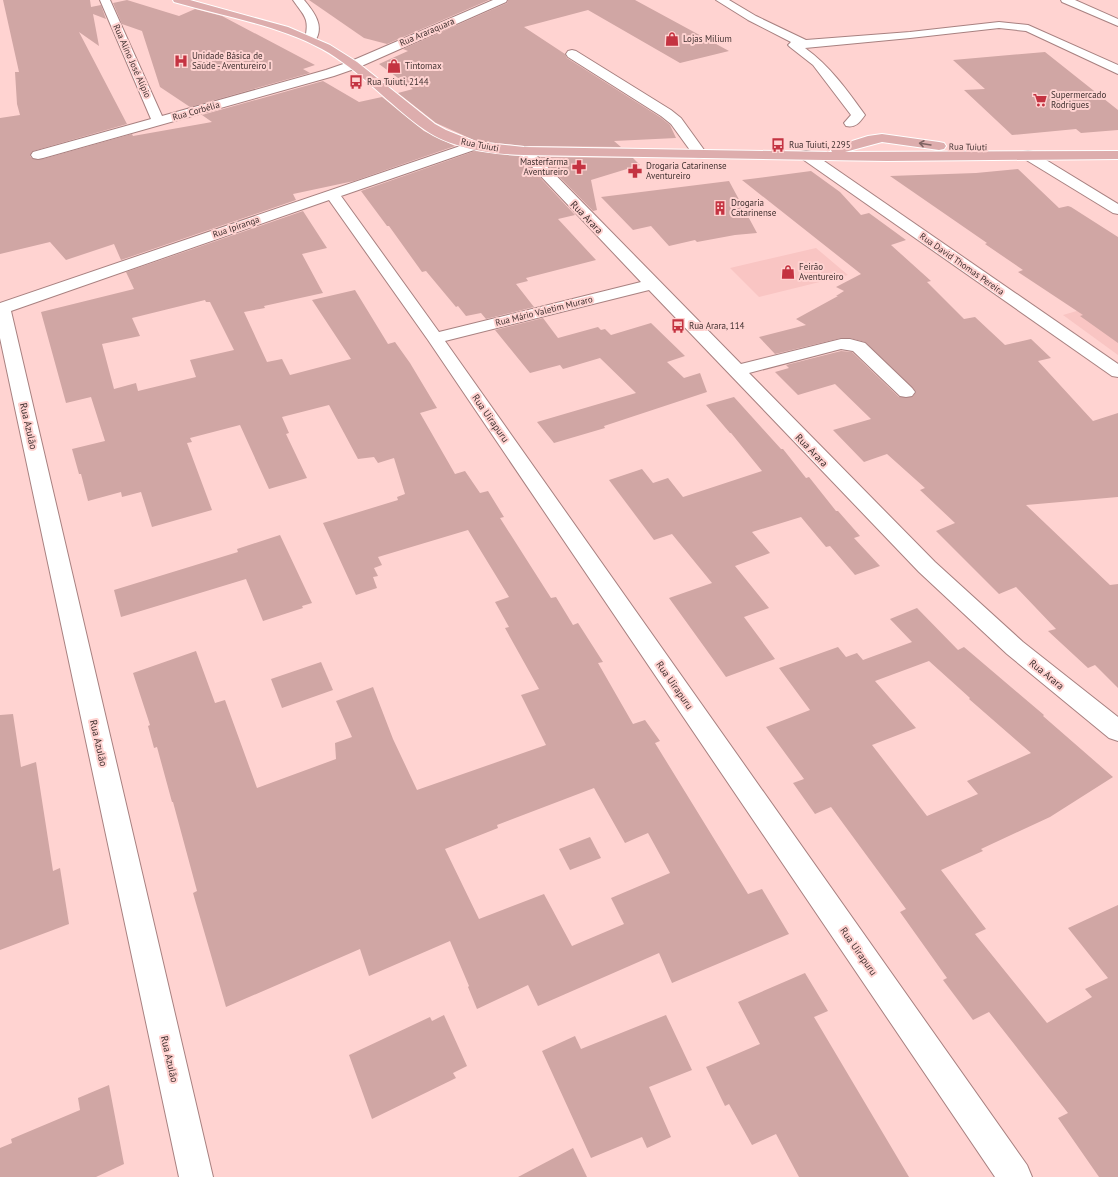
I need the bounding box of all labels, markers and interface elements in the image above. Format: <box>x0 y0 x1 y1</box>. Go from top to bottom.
street label: Rua Araraquara <box>398 15 456 48</box>
street label: Rua Alino José Alípio <box>111 22 154 99</box>
shop icon: Lojas Milium <box>664 31 680 47</box>
place label: Lojas Milium <box>683 33 732 44</box>
place label: Unidade Básica de Saúde - Aventureiro I <box>192 50 271 71</box>
hospital icon: Unidade Básica de Saúde - Aventureiro I <box>173 53 189 69</box>
shop icon: Tintomax <box>386 58 402 74</box>
place label: Tintomax <box>405 60 442 71</box>
bus stop icon: Rua Tuiuti, 2144 <box>348 74 364 90</box>
place label: Rua Tuiuti, 2144 <box>367 76 429 87</box>
place label: Supermercado Rodrigues <box>1051 89 1106 110</box>
supermarket icon: Supermercado Rodrigues <box>1032 92 1048 108</box>
street label: Rua Corbélia <box>171 99 221 123</box>
street label: Rua Tuiuti <box>460 135 500 154</box>
bus stop icon: Rua Tuiuti, 2295 <box>770 137 786 153</box>
place label: Rua Tuiuti, 2295 <box>789 139 851 150</box>
one-way arrow <box>919 140 932 148</box>
street label: Rua Tuiuti <box>949 141 987 152</box>
place label: Masterfarma Aventureiro <box>520 156 568 177</box>
pharmacy icon: Masterfarma Aventureiro <box>571 159 587 175</box>
place label: Drogaria Catarinense Aventureiro <box>646 160 727 181</box>
pharmacy icon: Drogaria Catarinense Aventureiro <box>627 163 643 179</box>
place label: Drogaria Catarinense <box>731 197 777 218</box>
street label: Rua Arara <box>568 198 606 237</box>
building icon: Drogaria Catarinense <box>712 200 728 216</box>
street label: Rua Ipiranga <box>211 213 261 240</box>
street label: Rua David Thomas Pereira <box>918 230 1007 297</box>
place label: Feirão Aventureiro <box>799 261 844 282</box>
shop icon: Feirão Aventureiro <box>780 264 796 280</box>
street label: Rua Mário Valetim Muraro <box>494 293 594 328</box>
bus stop icon: Rua Arara, 114 <box>670 318 686 334</box>
place label: Rua Arara, 114 <box>689 320 745 331</box>
street label: Rua Uirapuru <box>469 392 512 445</box>
street label: Rua Azulão <box>17 402 40 451</box>
street label: Rua Arara <box>793 431 831 470</box>
street label: Rua Arara <box>1027 656 1067 692</box>
street label: Rua Uirapuru <box>653 659 696 712</box>
street label: Rua Azulão <box>87 719 110 768</box>
street label: Rua Uirapuru <box>837 925 880 978</box>
street label: Rua Azulão <box>158 1035 181 1084</box>

